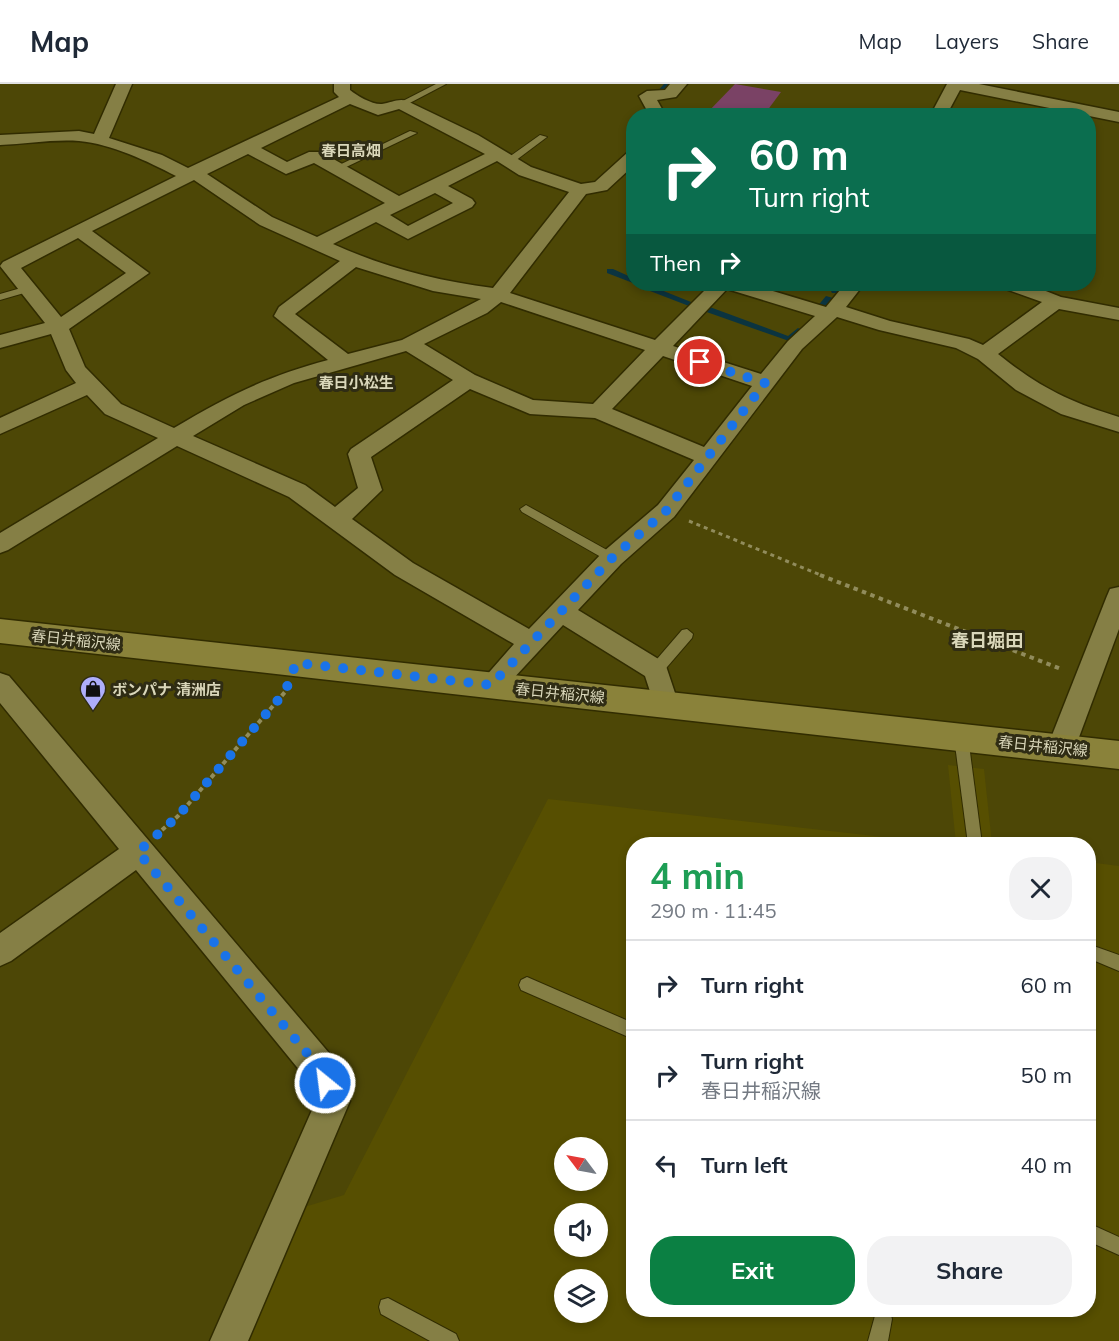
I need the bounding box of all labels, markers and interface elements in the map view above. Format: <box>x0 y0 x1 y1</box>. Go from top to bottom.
text: Map <box>30 24 89 59</box>
text: Map <box>859 28 902 54</box>
text: Layers <box>935 28 999 54</box>
text: Share <box>1032 28 1089 54</box>
text: 60 m <box>749 128 849 181</box>
icon: right <box>650 132 728 210</box>
district label: 春日高畑 <box>321 141 381 160</box>
text: Turn right <box>749 180 869 214</box>
icon: right <box>713 246 746 279</box>
text: Then <box>650 249 701 277</box>
pin <box>674 336 725 387</box>
icon: arrive <box>683 345 716 378</box>
district label: 春日小松生 <box>318 373 394 392</box>
street label: 春日井稲沢線 <box>30 626 122 654</box>
district label: 春日堀田 <box>951 629 1023 652</box>
shop icon: ボンパナ 清洲店 <box>78 674 108 712</box>
street label: 春日井稲沢線 <box>514 679 606 707</box>
place label: ボンパナ 清洲店 <box>112 680 221 699</box>
street label: 春日井稲沢線 <box>997 732 1089 760</box>
text: 4 min <box>650 853 745 898</box>
button: close <box>1009 857 1072 920</box>
text: 290 m · 11:45 <box>650 898 776 923</box>
icon: right <box>650 969 683 1002</box>
text: Turn right <box>701 971 804 999</box>
text: 60 m <box>1021 971 1072 999</box>
text: Turn right <box>701 1047 804 1075</box>
position arrow <box>293 1051 357 1115</box>
icon: right <box>650 1059 683 1092</box>
text: 50 m <box>1021 1061 1072 1089</box>
text: 春日井稲沢線 <box>701 1078 821 1103</box>
north arrow <box>554 1137 608 1191</box>
map controls <box>554 1137 608 1323</box>
icon: left <box>650 1149 683 1182</box>
text: Turn left <box>701 1151 788 1179</box>
text: 40 m <box>1021 1151 1072 1179</box>
button: sound <box>554 1203 608 1257</box>
button: Exit <box>650 1236 855 1305</box>
button: Share <box>867 1236 1072 1305</box>
button: layers <box>554 1269 608 1323</box>

